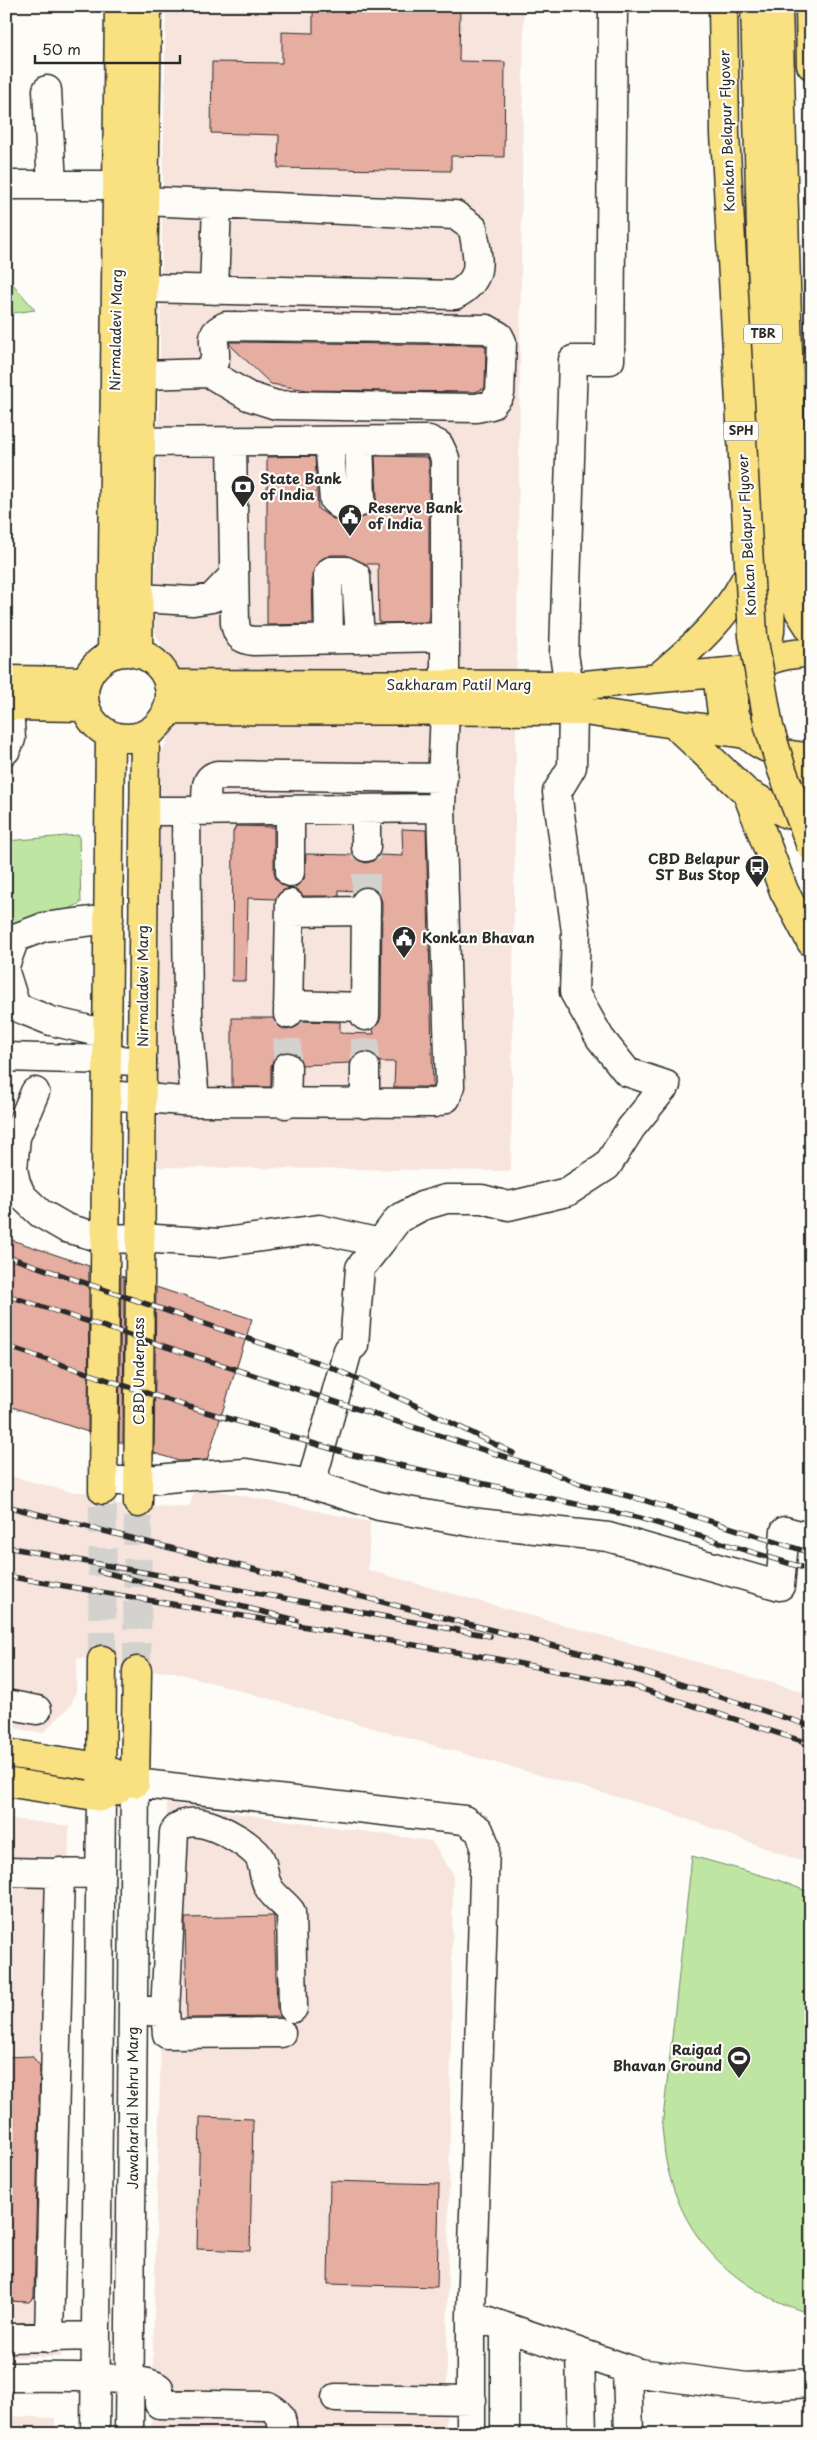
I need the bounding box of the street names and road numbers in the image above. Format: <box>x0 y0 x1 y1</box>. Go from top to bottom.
street label: Konkan Belapur Flyover <box>713 49 740 212</box>
street label: Nirmaladevi Marg <box>104 269 127 391</box>
road number: TBR <box>744 324 782 344</box>
road number: SPH <box>724 422 758 441</box>
street label: Konkan Belapur Flyover <box>732 453 761 616</box>
street label: Sakharam Patil Marg <box>387 674 531 695</box>
street label: Nirmaladevi Marg <box>132 925 153 1047</box>
street label: CBD Underpass <box>128 1317 149 1425</box>
street label: Jawaharlal Nehru Marg <box>122 2027 143 2189</box>

